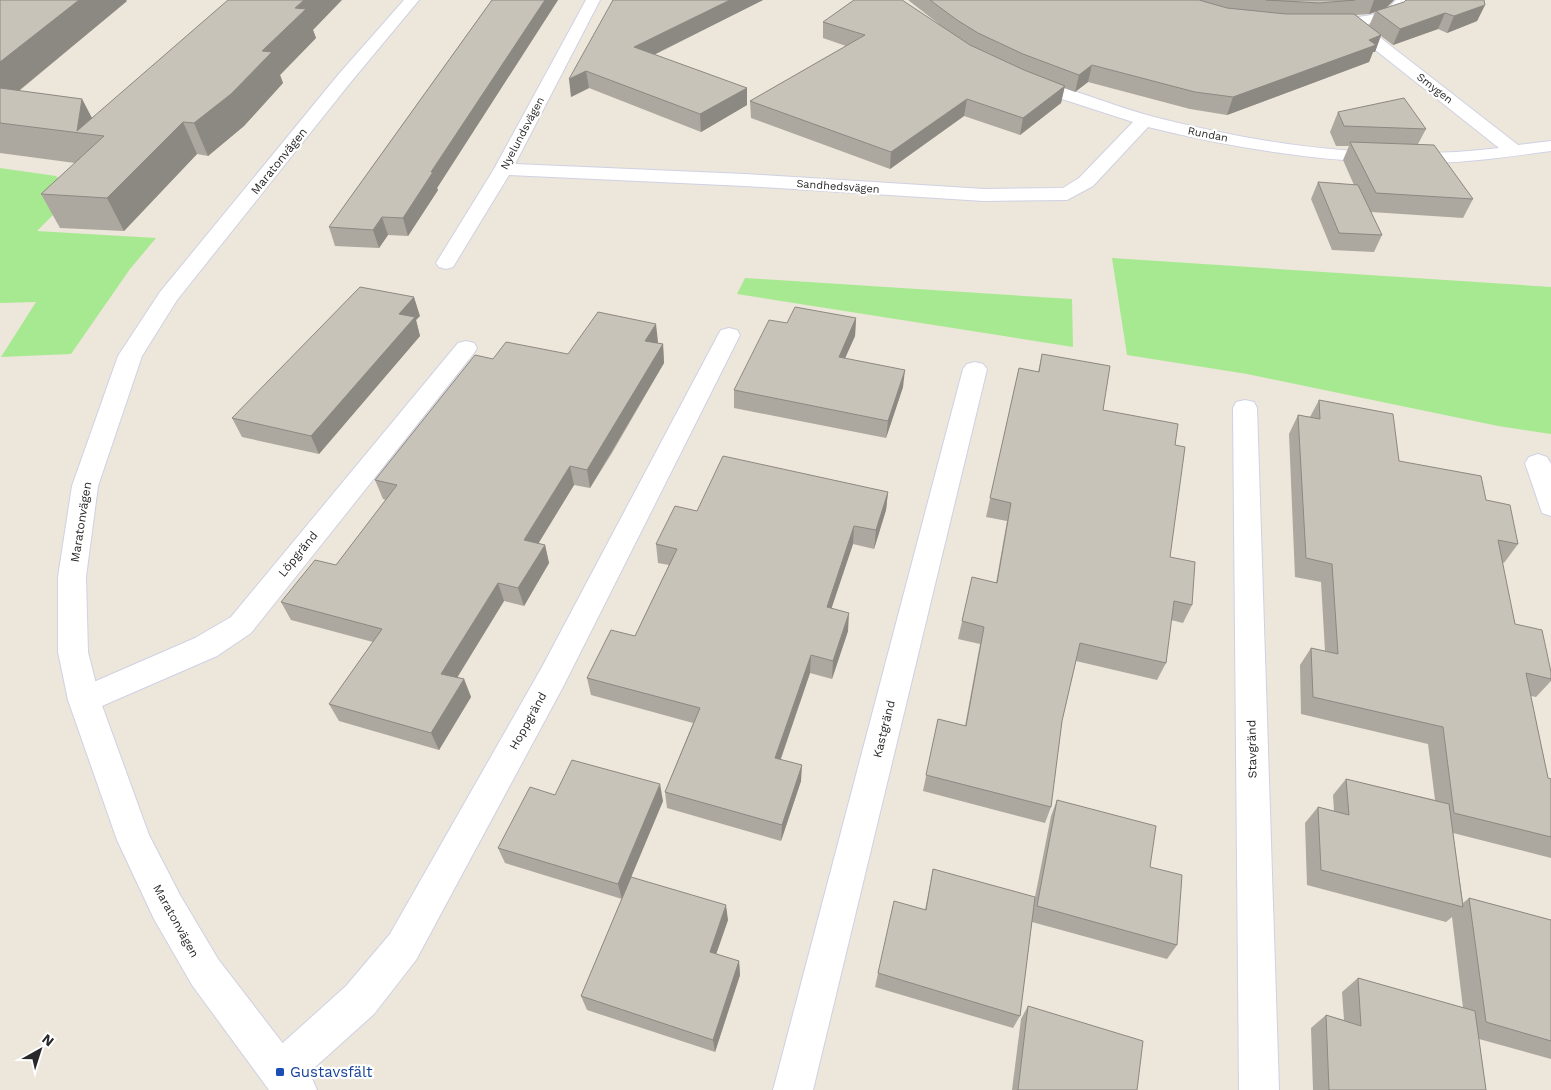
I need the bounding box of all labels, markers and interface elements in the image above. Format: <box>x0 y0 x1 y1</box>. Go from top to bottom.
street label: Smygen <box>1414 70 1455 106</box>
street label: Nyelundsvägen <box>498 95 547 172</box>
street label: Rundan <box>1187 124 1229 145</box>
street label: Maratonvägen <box>248 125 310 197</box>
street label: Sandhedsvägen <box>796 177 880 196</box>
street label: Maratonvägen <box>68 481 94 563</box>
street label: Löpgränd <box>275 528 321 580</box>
street label: Hoppgränd <box>506 690 550 752</box>
street label: Kastgränd <box>870 699 898 759</box>
street label: Stavgränd <box>1244 720 1260 778</box>
street label: Maratonvägen <box>150 882 202 960</box>
north arrow <box>15 1025 65 1075</box>
text: N <box>39 1030 57 1049</box>
place label: Gustavsfält <box>290 1063 373 1081</box>
marker: Gustavsfält <box>274 1066 286 1078</box>

